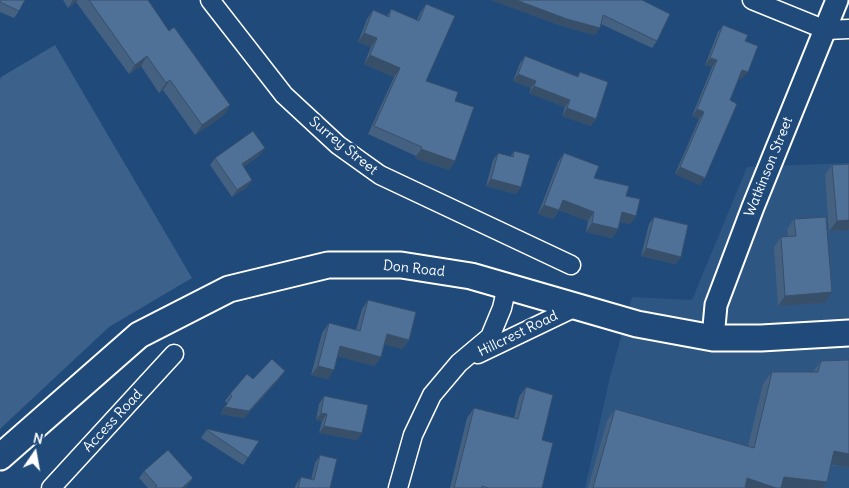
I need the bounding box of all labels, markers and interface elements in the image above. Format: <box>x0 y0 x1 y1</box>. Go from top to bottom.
street label: Surrey Street <box>305 113 381 179</box>
street label: Watkinson Street <box>741 115 797 219</box>
street label: Don Road <box>382 257 446 281</box>
street label: Hillcrest Road <box>475 307 561 361</box>
street label: Access Road <box>80 386 146 456</box>
north arrow <box>10 428 60 478</box>
text: N <box>32 429 45 448</box>

